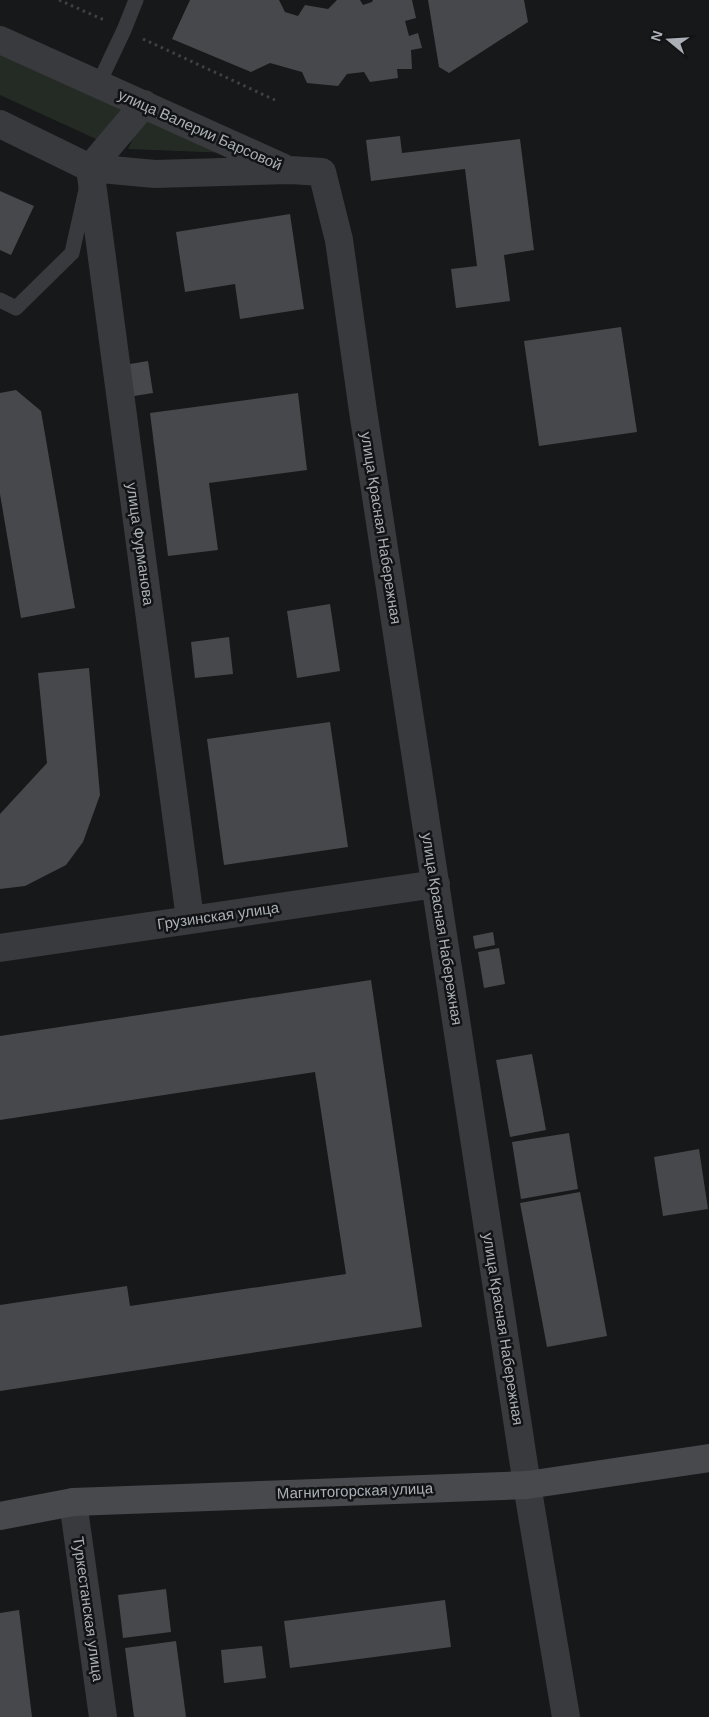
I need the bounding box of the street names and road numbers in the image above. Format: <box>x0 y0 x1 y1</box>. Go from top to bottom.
street label: улица Валерии Барсовой <box>116 86 285 173</box>
street label: улица Красная Набережная <box>358 431 405 625</box>
street label: улица Фурманова <box>123 481 158 607</box>
street label: улица Красная Набережная <box>419 832 466 1026</box>
street label: Грузинская улица <box>156 898 281 932</box>
street label: улица Красная Набережная <box>480 1232 527 1426</box>
street label: Магнитогорская улица <box>277 1479 434 1502</box>
street label: Туркестанская улица <box>70 1535 107 1683</box>

